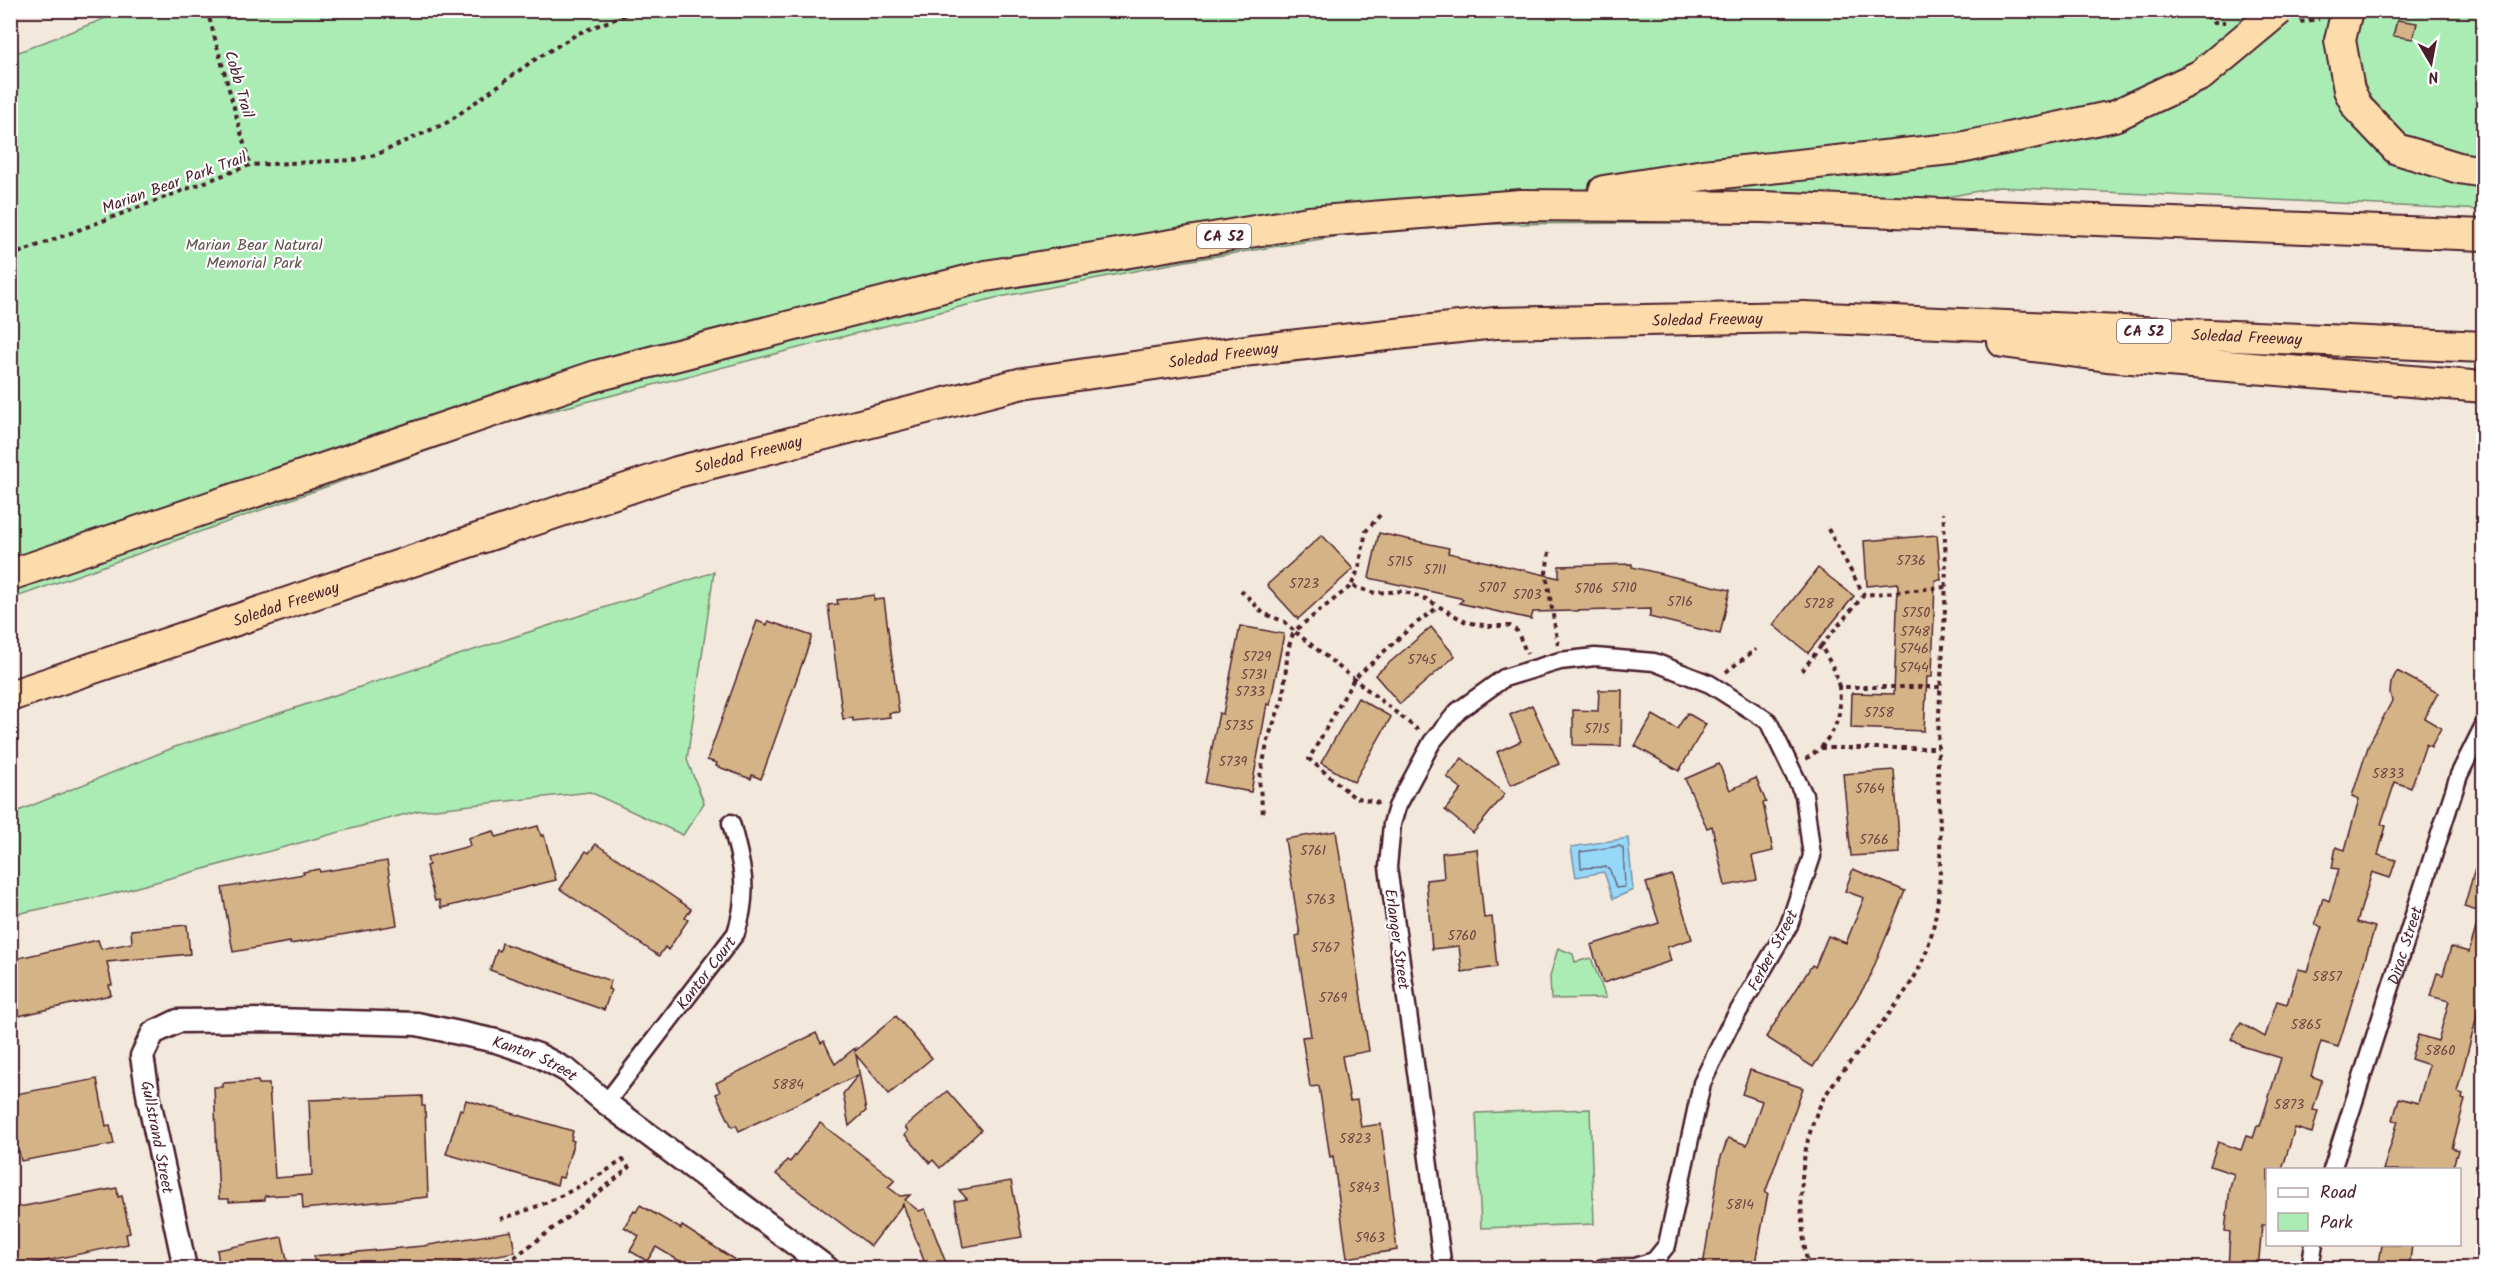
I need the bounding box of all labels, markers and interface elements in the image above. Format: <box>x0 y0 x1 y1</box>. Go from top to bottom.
north arrow <box>2401 33 2461 93</box>
street label: Cobb Trail <box>217 48 260 121</box>
text: N <box>2426 63 2440 89</box>
street label: Marian Bear Park Trail <box>98 146 251 221</box>
road number: CA 52 <box>1197 224 1251 248</box>
park label: Marian Bear Natural Memorial Park <box>185 233 323 276</box>
street label: Soledad Freeway <box>1652 307 1763 334</box>
road number: CA 52 <box>2117 319 2171 343</box>
street label: Soledad Freeway <box>2191 323 2303 353</box>
street label: Soledad Freeway <box>1167 336 1280 376</box>
street label: Soledad Freeway <box>692 429 806 481</box>
house number: 5736 <box>1896 550 1926 572</box>
house number: 5715 <box>1387 551 1414 573</box>
house number: 5711 <box>1424 559 1446 581</box>
house number: 5723 <box>1289 573 1319 595</box>
street label: Soledad Freeway <box>230 575 343 634</box>
house number: 5707 <box>1478 577 1506 599</box>
house number: 5710 <box>1611 577 1637 599</box>
house number: 5706 <box>1575 578 1603 600</box>
house number: 5703 <box>1513 584 1541 606</box>
house number: 5716 <box>1667 591 1693 613</box>
house number: 5728 <box>1804 593 1835 615</box>
house number: 5750 <box>1902 602 1930 624</box>
house number: 5748 <box>1900 621 1931 643</box>
house number: 5746 <box>1899 638 1929 660</box>
house number: 5729 <box>1243 646 1272 668</box>
house number: 5745 <box>1407 649 1438 671</box>
house number: 5744 <box>1899 657 1929 679</box>
house number: 5731 <box>1241 664 1267 686</box>
house number: 5733 <box>1235 681 1265 703</box>
house number: 5758 <box>1864 702 1895 724</box>
house number: 5735 <box>1224 715 1255 737</box>
house number: 5715 <box>1584 718 1611 740</box>
house number: 5739 <box>1219 751 1248 773</box>
house number: 5833 <box>2372 763 2404 785</box>
house number: 5764 <box>1855 778 1885 800</box>
house number: 5766 <box>1859 829 1889 851</box>
house number: 5761 <box>1300 840 1326 862</box>
street label: Erlanger Street <box>1377 887 1416 992</box>
house number: 5763 <box>1305 889 1335 911</box>
street label: Dirac Street <box>2381 903 2430 988</box>
street label: Ferber Street <box>1741 905 1806 996</box>
house number: 5760 <box>1448 925 1476 947</box>
street label: Kantor Court <box>671 931 744 1016</box>
house number: 5767 <box>1311 937 1340 959</box>
house number: 5857 <box>2312 966 2343 988</box>
house number: 5769 <box>1319 987 1347 1009</box>
house number: 5865 <box>2290 1014 2323 1036</box>
street label: Kantor Street <box>489 1030 583 1089</box>
house number: 5860 <box>2425 1040 2455 1062</box>
house number: 5884 <box>772 1074 804 1096</box>
street label: Gullstrand Street <box>133 1079 180 1197</box>
house number: 5873 <box>2274 1094 2304 1116</box>
house number: 5823 <box>1339 1128 1371 1150</box>
legend <box>2266 1168 2461 1246</box>
house number: 5843 <box>1348 1177 1380 1199</box>
text: Road <box>2320 1179 2357 1208</box>
house number: 5814 <box>1726 1194 1754 1216</box>
text: Park <box>2320 1209 2353 1238</box>
house number: 5963 <box>1355 1227 1385 1249</box>

